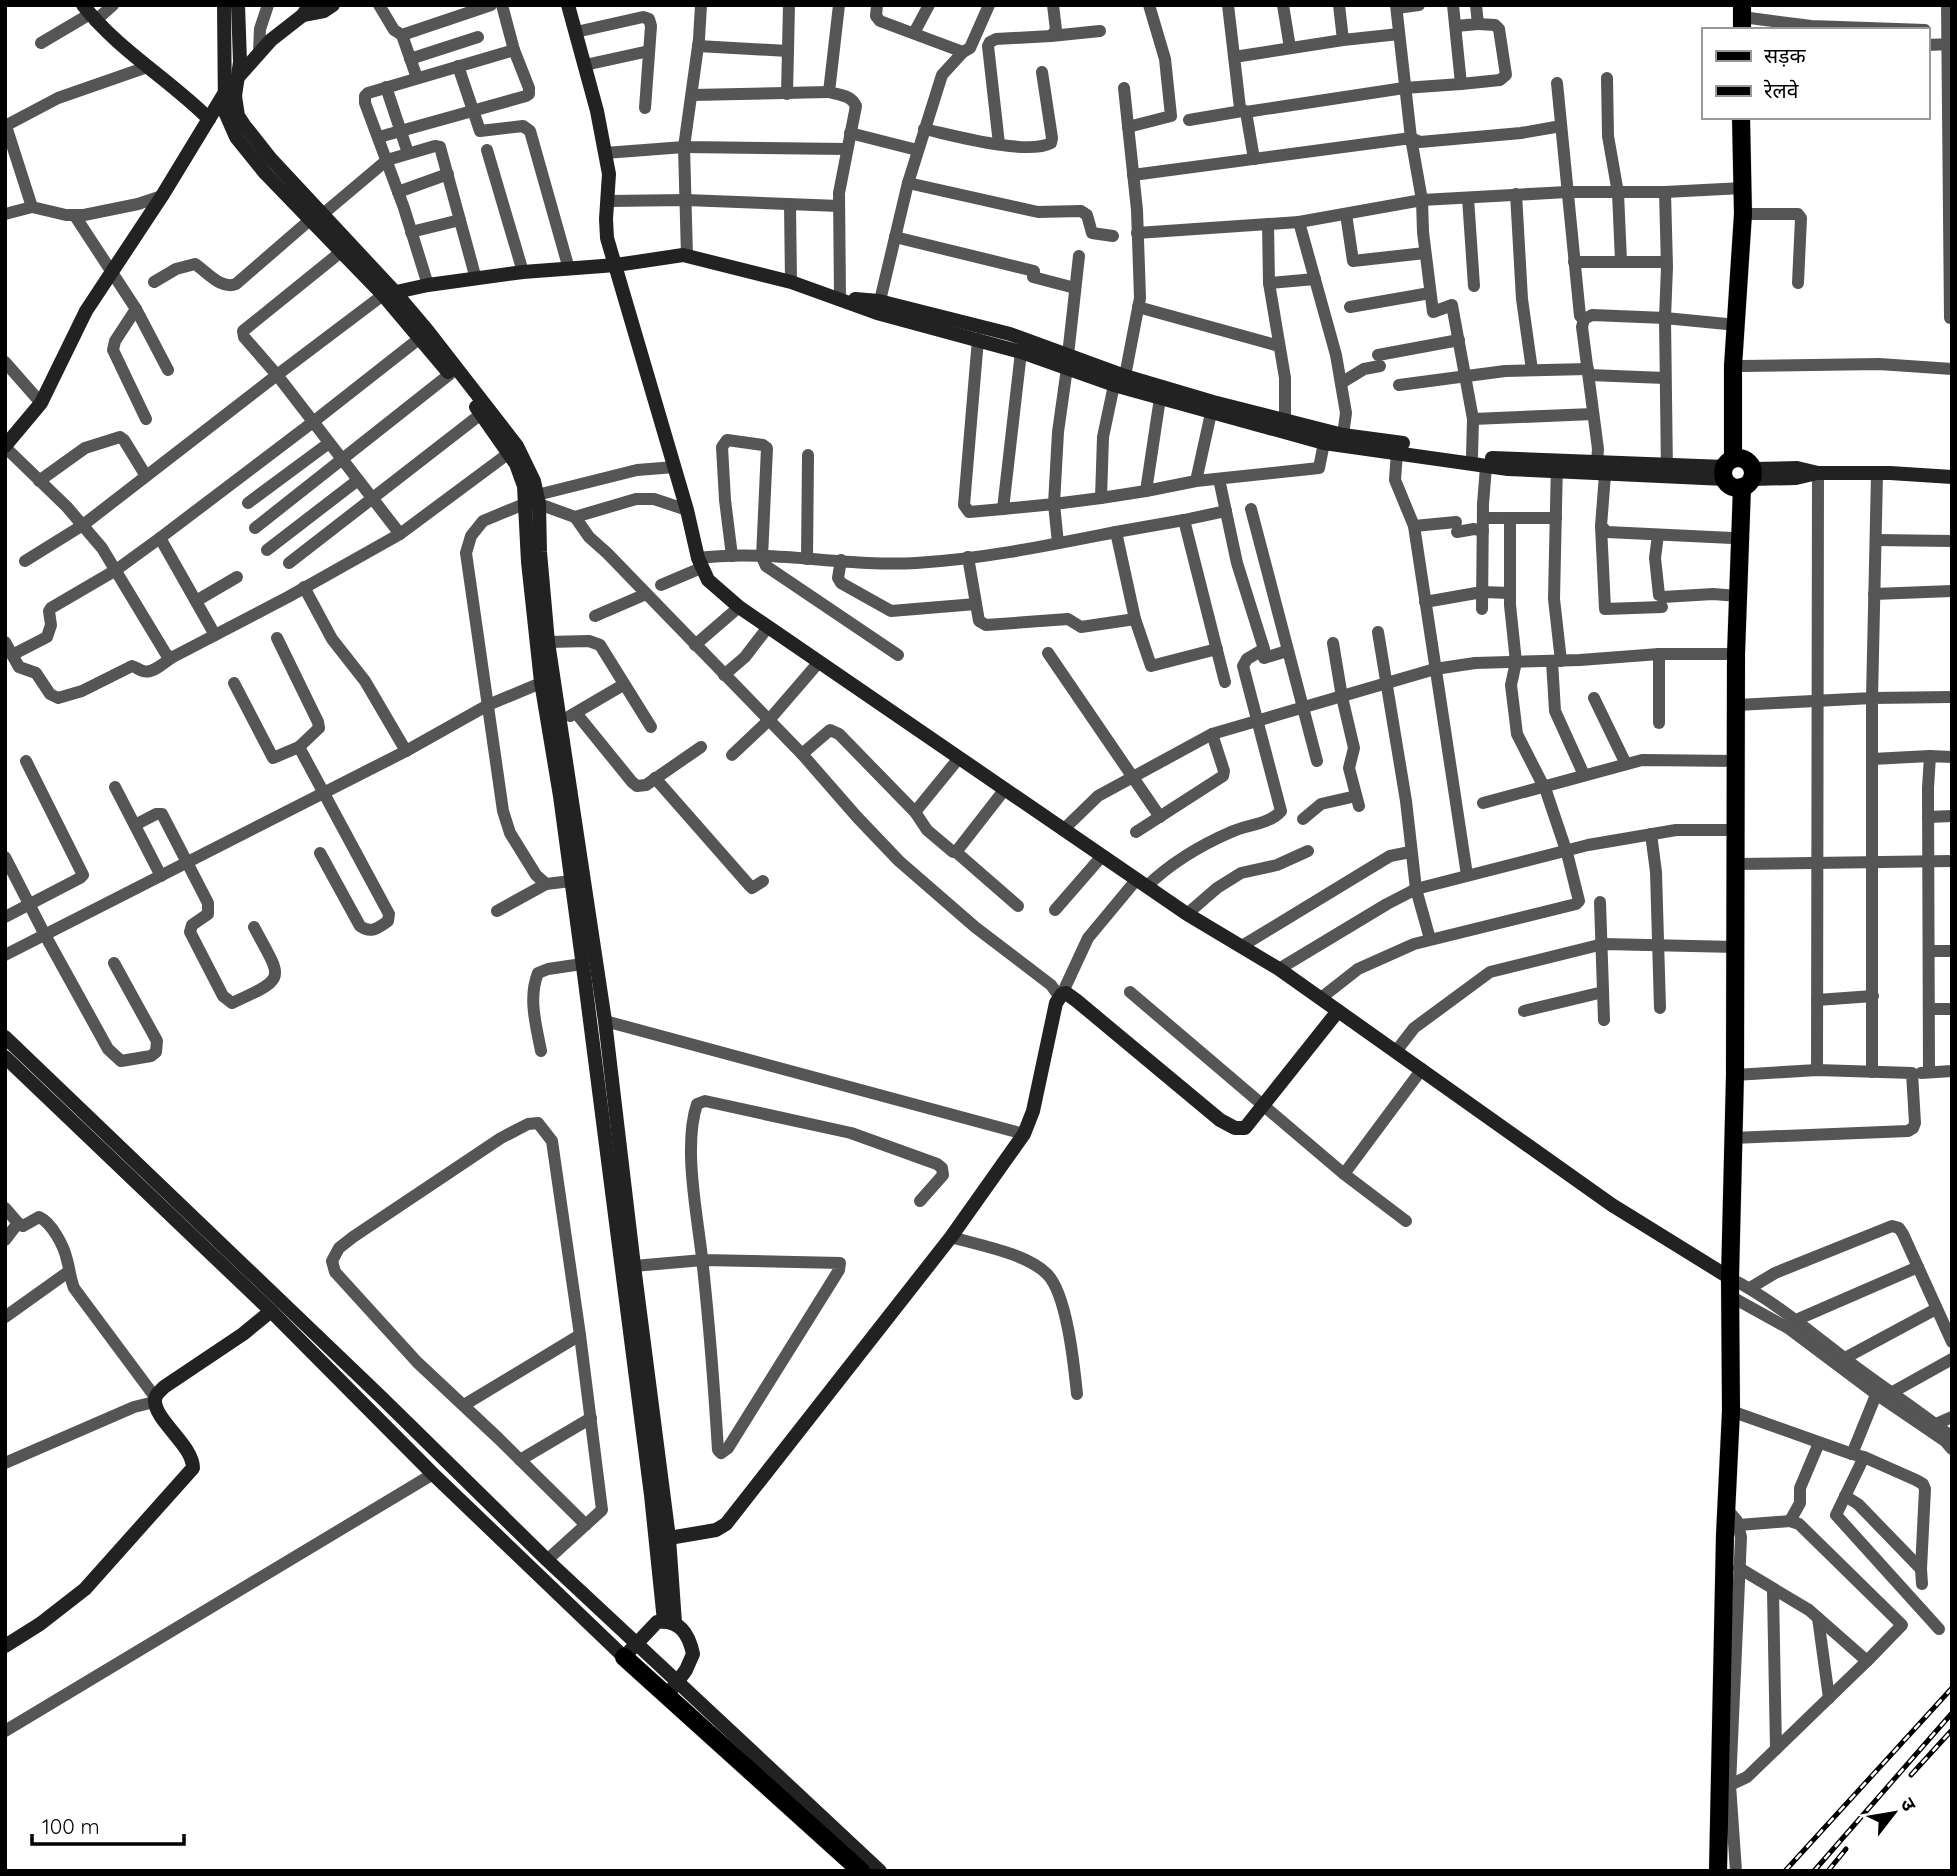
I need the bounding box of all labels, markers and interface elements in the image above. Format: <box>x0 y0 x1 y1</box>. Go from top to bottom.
legend <box>1702 28 1929 119</box>
text: सड़क <box>1764 42 1806 68</box>
text: रेलवे <box>1763 77 1799 103</box>
north arrow <box>1859 1778 1929 1848</box>
text: उ <box>1895 1793 1922 1816</box>
scale bar <box>32 1802 184 1846</box>
text: 100 m <box>42 1813 100 1839</box>

